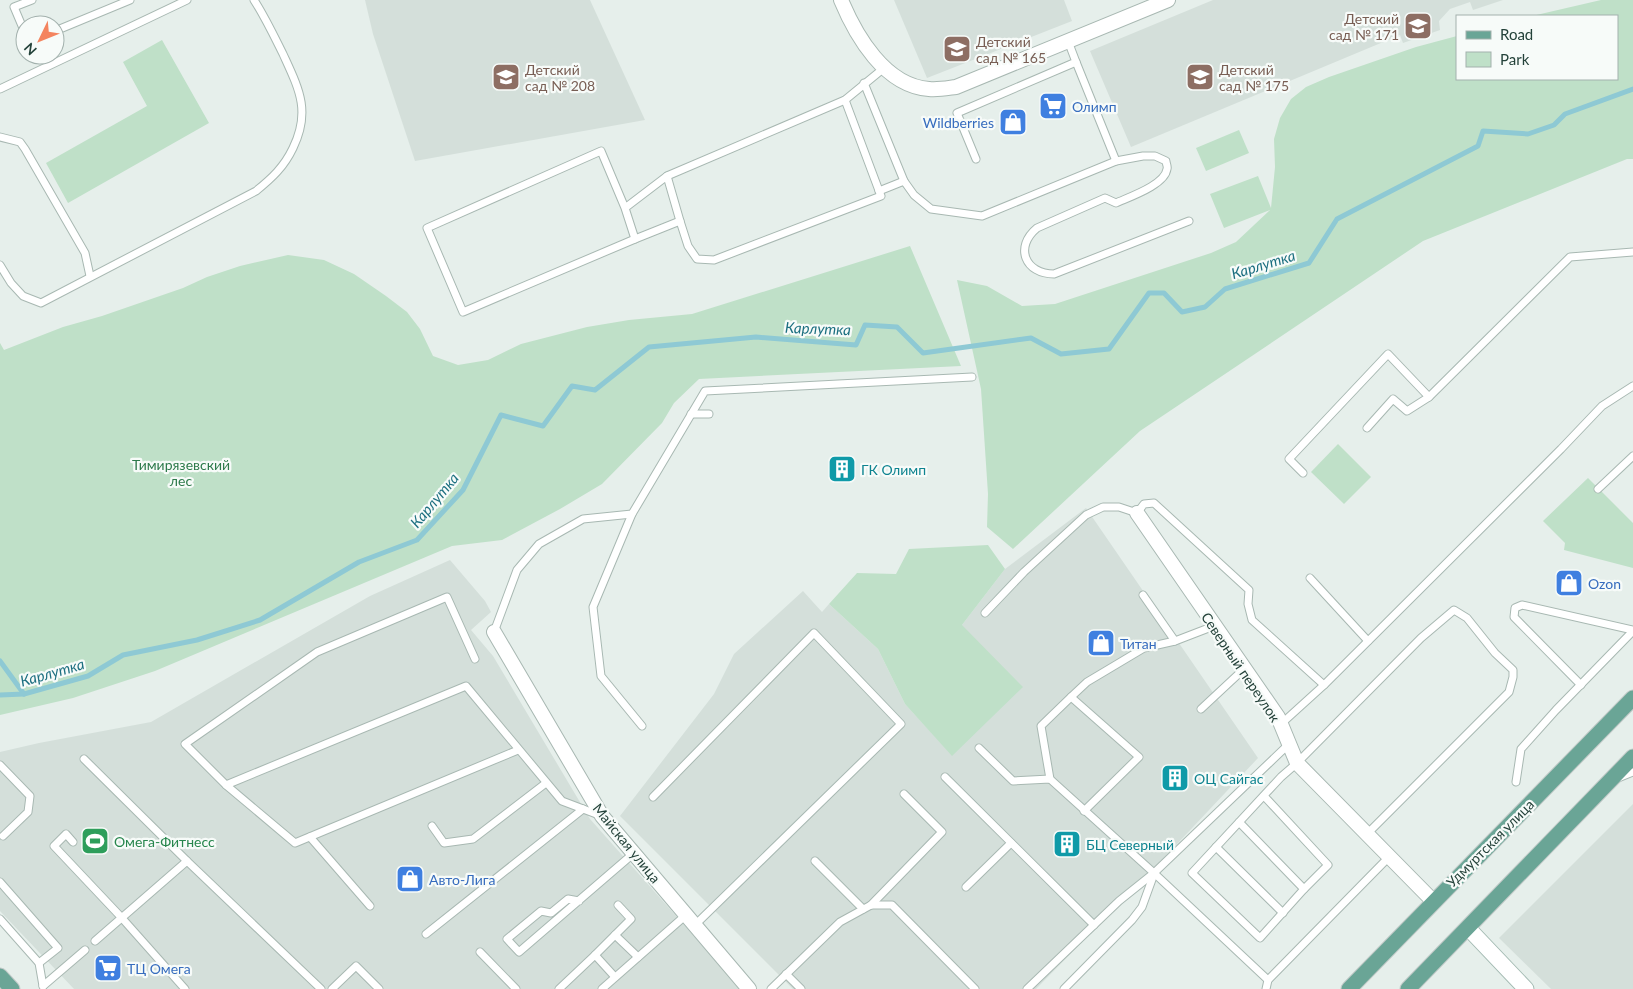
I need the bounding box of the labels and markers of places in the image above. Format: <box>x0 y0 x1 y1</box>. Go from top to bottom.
place label: Детский сад № 171 <box>1329 10 1399 43</box>
school or university icon: Детский сад № 171 <box>1403 11 1433 41</box>
place label: Детский сад № 165 <box>976 33 1046 66</box>
school or university icon: Детский сад № 165 <box>942 34 972 64</box>
place label: Детский сад № 208 <box>525 61 595 94</box>
place label: Детский сад № 175 <box>1219 61 1289 94</box>
school or university icon: Детский сад № 208 <box>491 62 521 92</box>
school or university icon: Детский сад № 175 <box>1185 62 1215 92</box>
supermarket icon: Олимп <box>1038 91 1068 121</box>
place label: Олимп <box>1072 98 1117 115</box>
shop icon: Wildberries <box>998 107 1028 137</box>
place label: Wildberries <box>923 114 994 131</box>
building icon: ГК Олимп <box>827 454 857 484</box>
place label: ГК Олимп <box>861 461 926 478</box>
shop icon: Ozon <box>1554 568 1584 598</box>
place label: Ozon <box>1588 575 1621 592</box>
shop icon: Титан <box>1086 628 1116 658</box>
place label: Титан <box>1120 635 1157 652</box>
building icon: ОЦ Сайгас <box>1160 763 1190 793</box>
place label: ОЦ Сайгас <box>1194 770 1264 787</box>
sports icon: Омега-Фитнесс <box>80 826 110 856</box>
building icon: БЦ Северный <box>1052 829 1082 859</box>
place label: Омега-Фитнесс <box>114 833 215 850</box>
place label: БЦ Северный <box>1086 836 1174 853</box>
shop icon: Авто-Лига <box>395 864 425 894</box>
place label: Авто-Лига <box>429 871 496 888</box>
supermarket icon: ТЦ Омега <box>93 953 123 983</box>
place label: ТЦ Омега <box>127 960 191 977</box>

